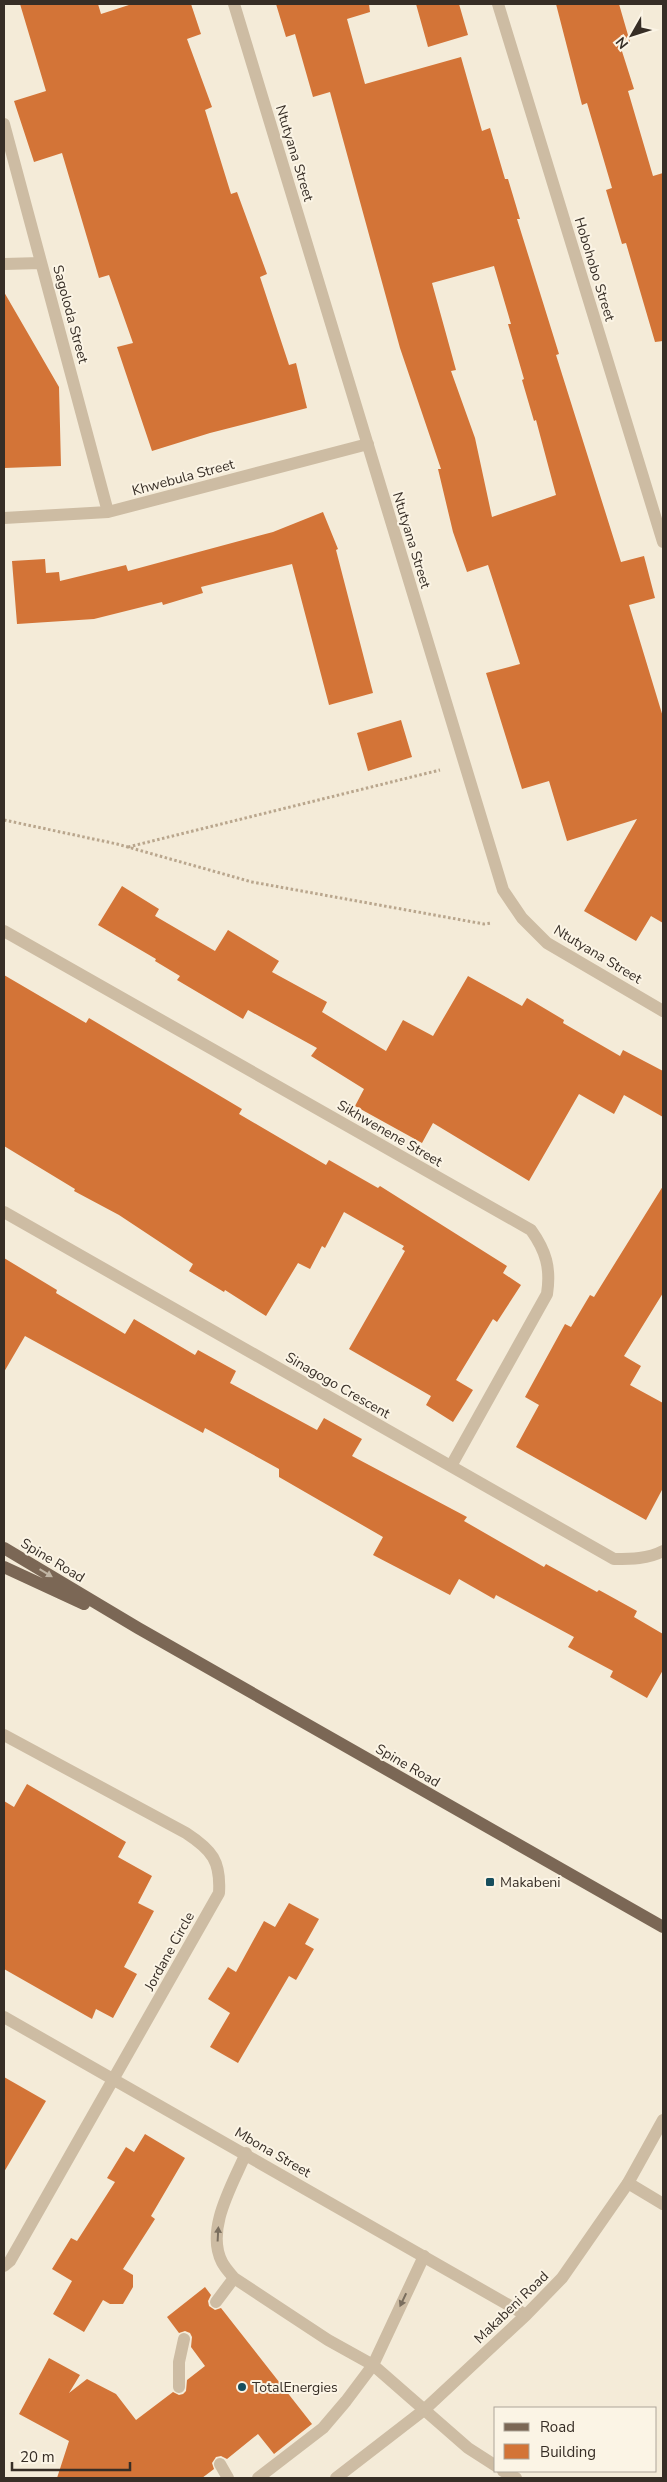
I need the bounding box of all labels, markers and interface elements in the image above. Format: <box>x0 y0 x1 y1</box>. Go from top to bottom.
north arrow <box>607 10 657 60</box>
text: N <box>612 33 633 53</box>
street label: Ntutyana Street <box>271 103 318 204</box>
street label: Hobohobo Street <box>570 215 619 324</box>
street label: Sagoloda Street <box>48 263 93 366</box>
street label: Khwebula Street <box>130 455 236 500</box>
street label: Ntutyana Street <box>388 490 435 591</box>
street label: Ntutyana Street <box>550 921 645 988</box>
street label: Sikhwenene Street <box>334 1096 446 1171</box>
street label: Sinagogo Crescent <box>282 1348 394 1423</box>
street label: Spine Road <box>17 1534 88 1587</box>
one-way arrow <box>39 1568 52 1577</box>
street label: Spine Road <box>372 1739 444 1792</box>
place label: Makabeni <box>500 1873 561 1892</box>
marker: Makabeni <box>484 1876 496 1888</box>
street label: Jordane Circle <box>139 1908 199 1995</box>
street label: Mbona Street <box>231 2123 314 2182</box>
one-way arrow <box>214 2226 222 2242</box>
street label: Makabeni Road <box>470 2267 553 2348</box>
one-way arrow <box>399 2293 407 2307</box>
place label: TotalEnergies <box>252 2378 338 2397</box>
marker: TotalEnergies <box>236 2381 248 2393</box>
legend <box>494 2407 657 2472</box>
text: Road <box>540 2417 575 2437</box>
scale bar <box>12 2440 130 2472</box>
text: Building <box>540 2442 596 2462</box>
text: 20 m <box>20 2447 55 2467</box>

